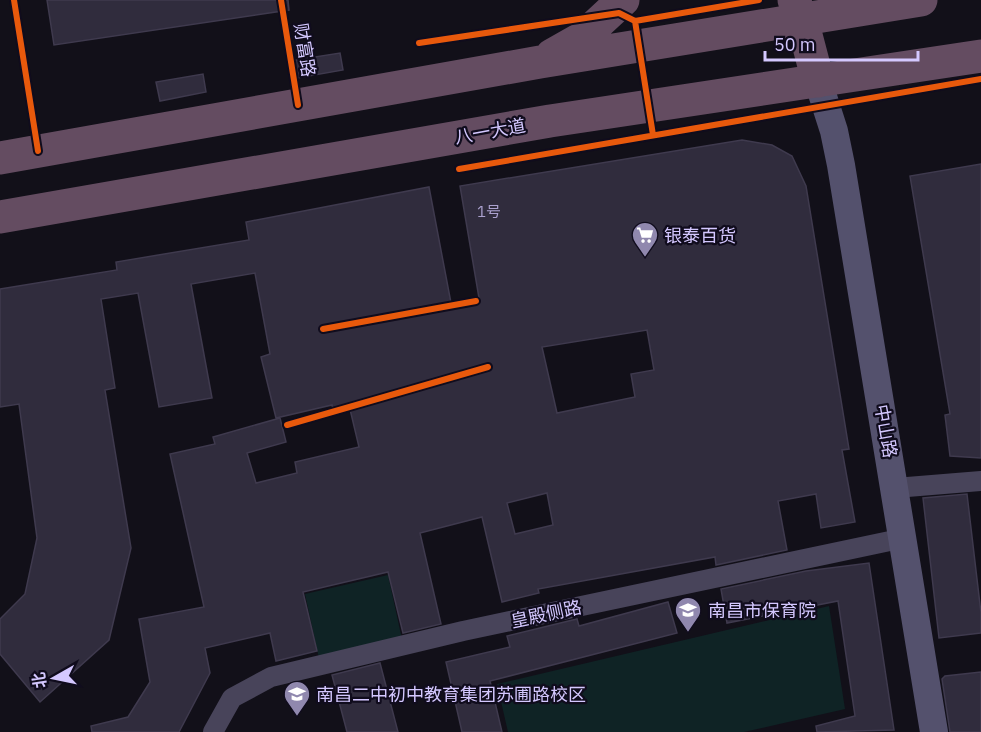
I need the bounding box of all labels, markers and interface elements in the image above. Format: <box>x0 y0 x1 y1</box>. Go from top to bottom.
street label: 财富路 <box>289 22 321 78</box>
scale bar <box>765 24 918 62</box>
text: 50 m <box>774 33 816 56</box>
street label: 八一大道 <box>453 113 527 149</box>
house number: 1号 <box>477 202 501 221</box>
supermarket icon: 银泰百货 <box>630 220 660 258</box>
place label: 银泰百货 <box>664 224 736 247</box>
street label: 中山路 <box>870 402 902 460</box>
street label: 皇殿侧路 <box>508 595 584 633</box>
school or university icon: 南昌市保育院 <box>673 595 703 633</box>
place label: 南昌市保育院 <box>708 599 816 622</box>
north arrow <box>24 648 84 708</box>
text: 北 <box>28 671 50 690</box>
school or university icon: 南昌二中初中教育集团苏圃路校区 <box>282 679 312 717</box>
place label: 南昌二中初中教育集团苏圃路校区 <box>316 683 586 706</box>

